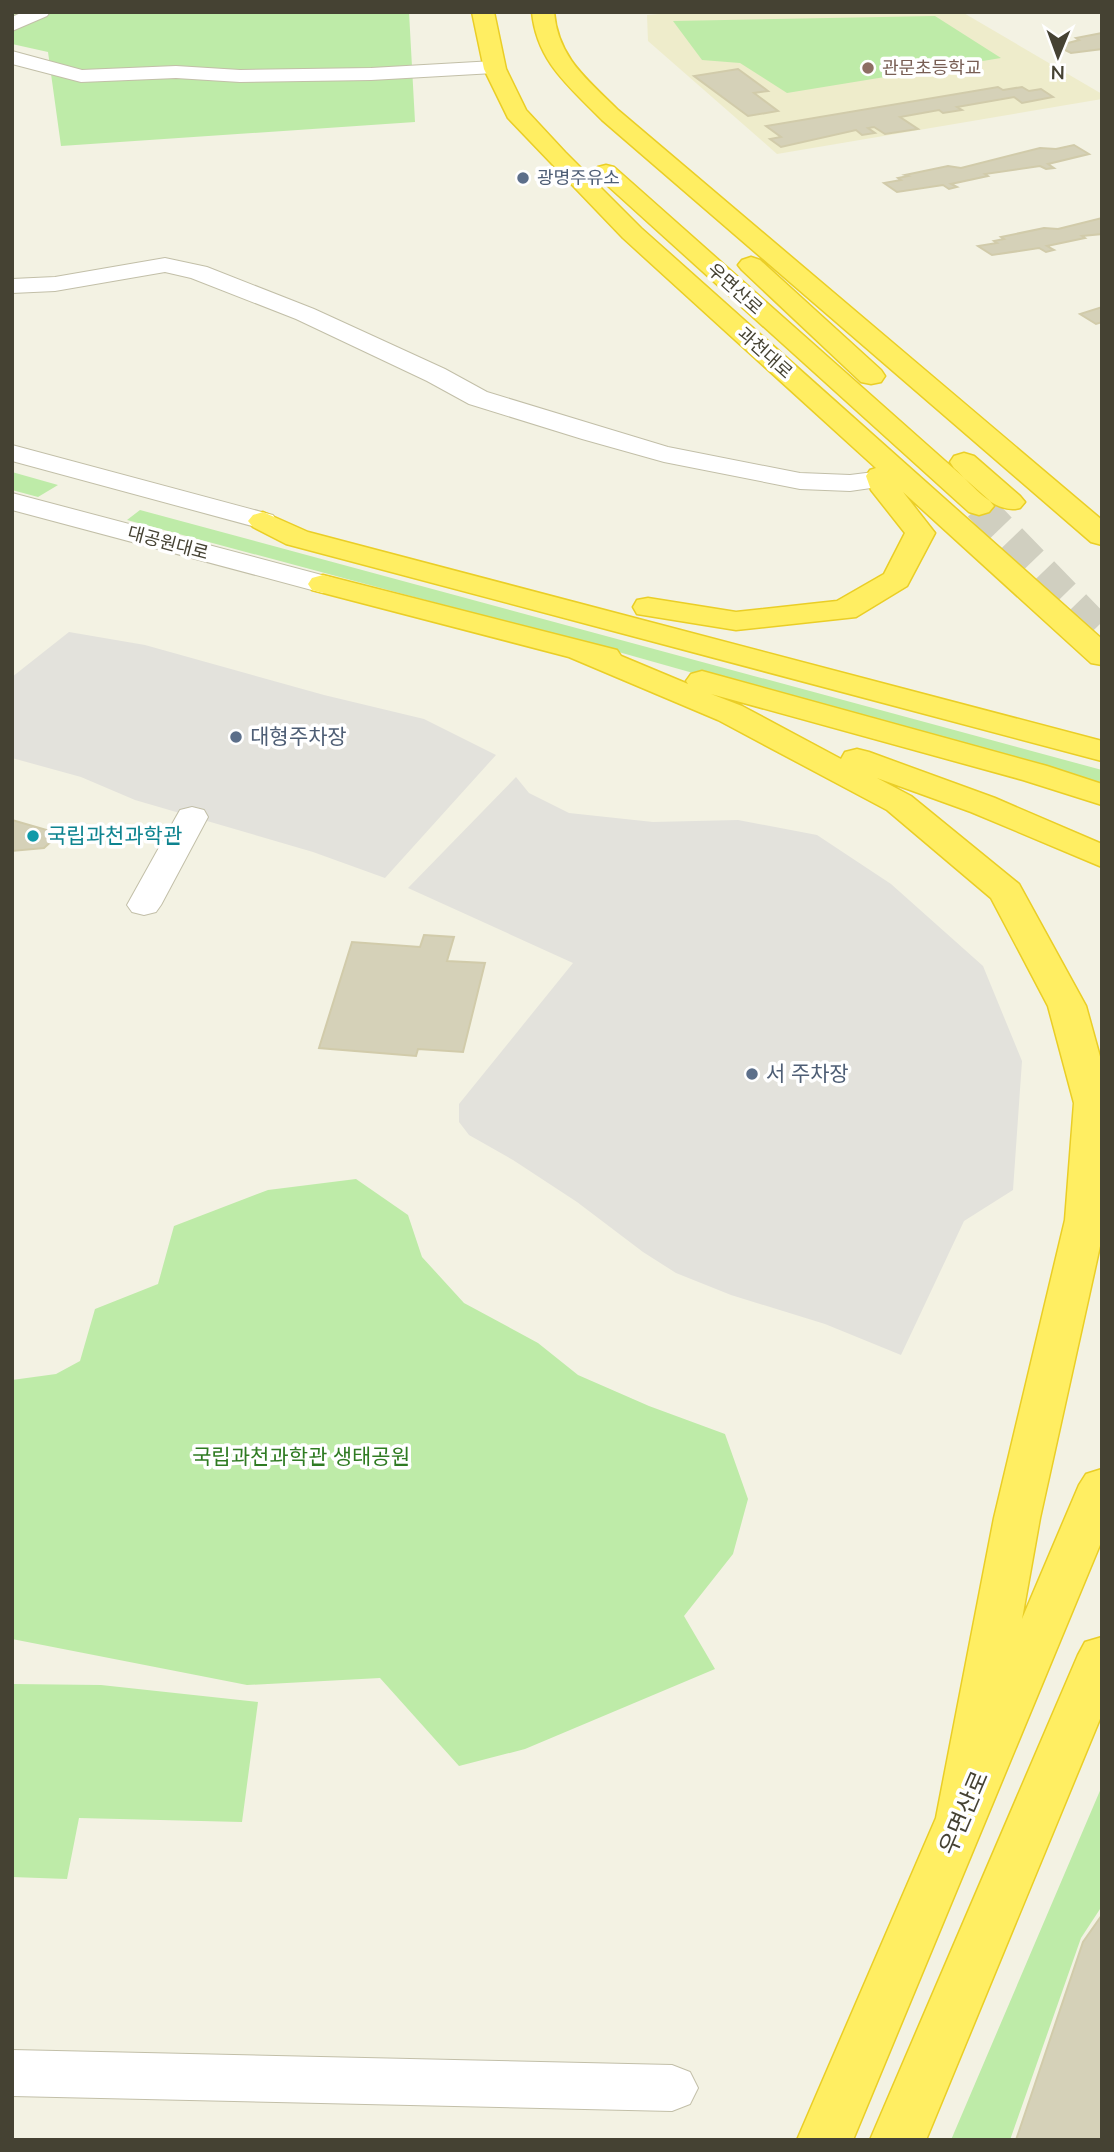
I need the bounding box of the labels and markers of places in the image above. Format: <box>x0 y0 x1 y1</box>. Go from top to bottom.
place label: 관문초등학교 <box>882 56 981 80</box>
marker: 관문초등학교 <box>860 60 876 76</box>
place label: 광명주유소 <box>537 166 620 190</box>
marker: 광명주유소 <box>515 170 531 186</box>
place label: 대형주차장 <box>250 723 347 751</box>
marker: 대형주차장 <box>228 729 244 745</box>
place label: 국립과천과학관 <box>47 822 182 850</box>
marker: 국립과천과학관 <box>25 828 41 844</box>
place label: 서 주차장 <box>766 1060 849 1088</box>
marker: 서 주차장 <box>744 1066 760 1082</box>

